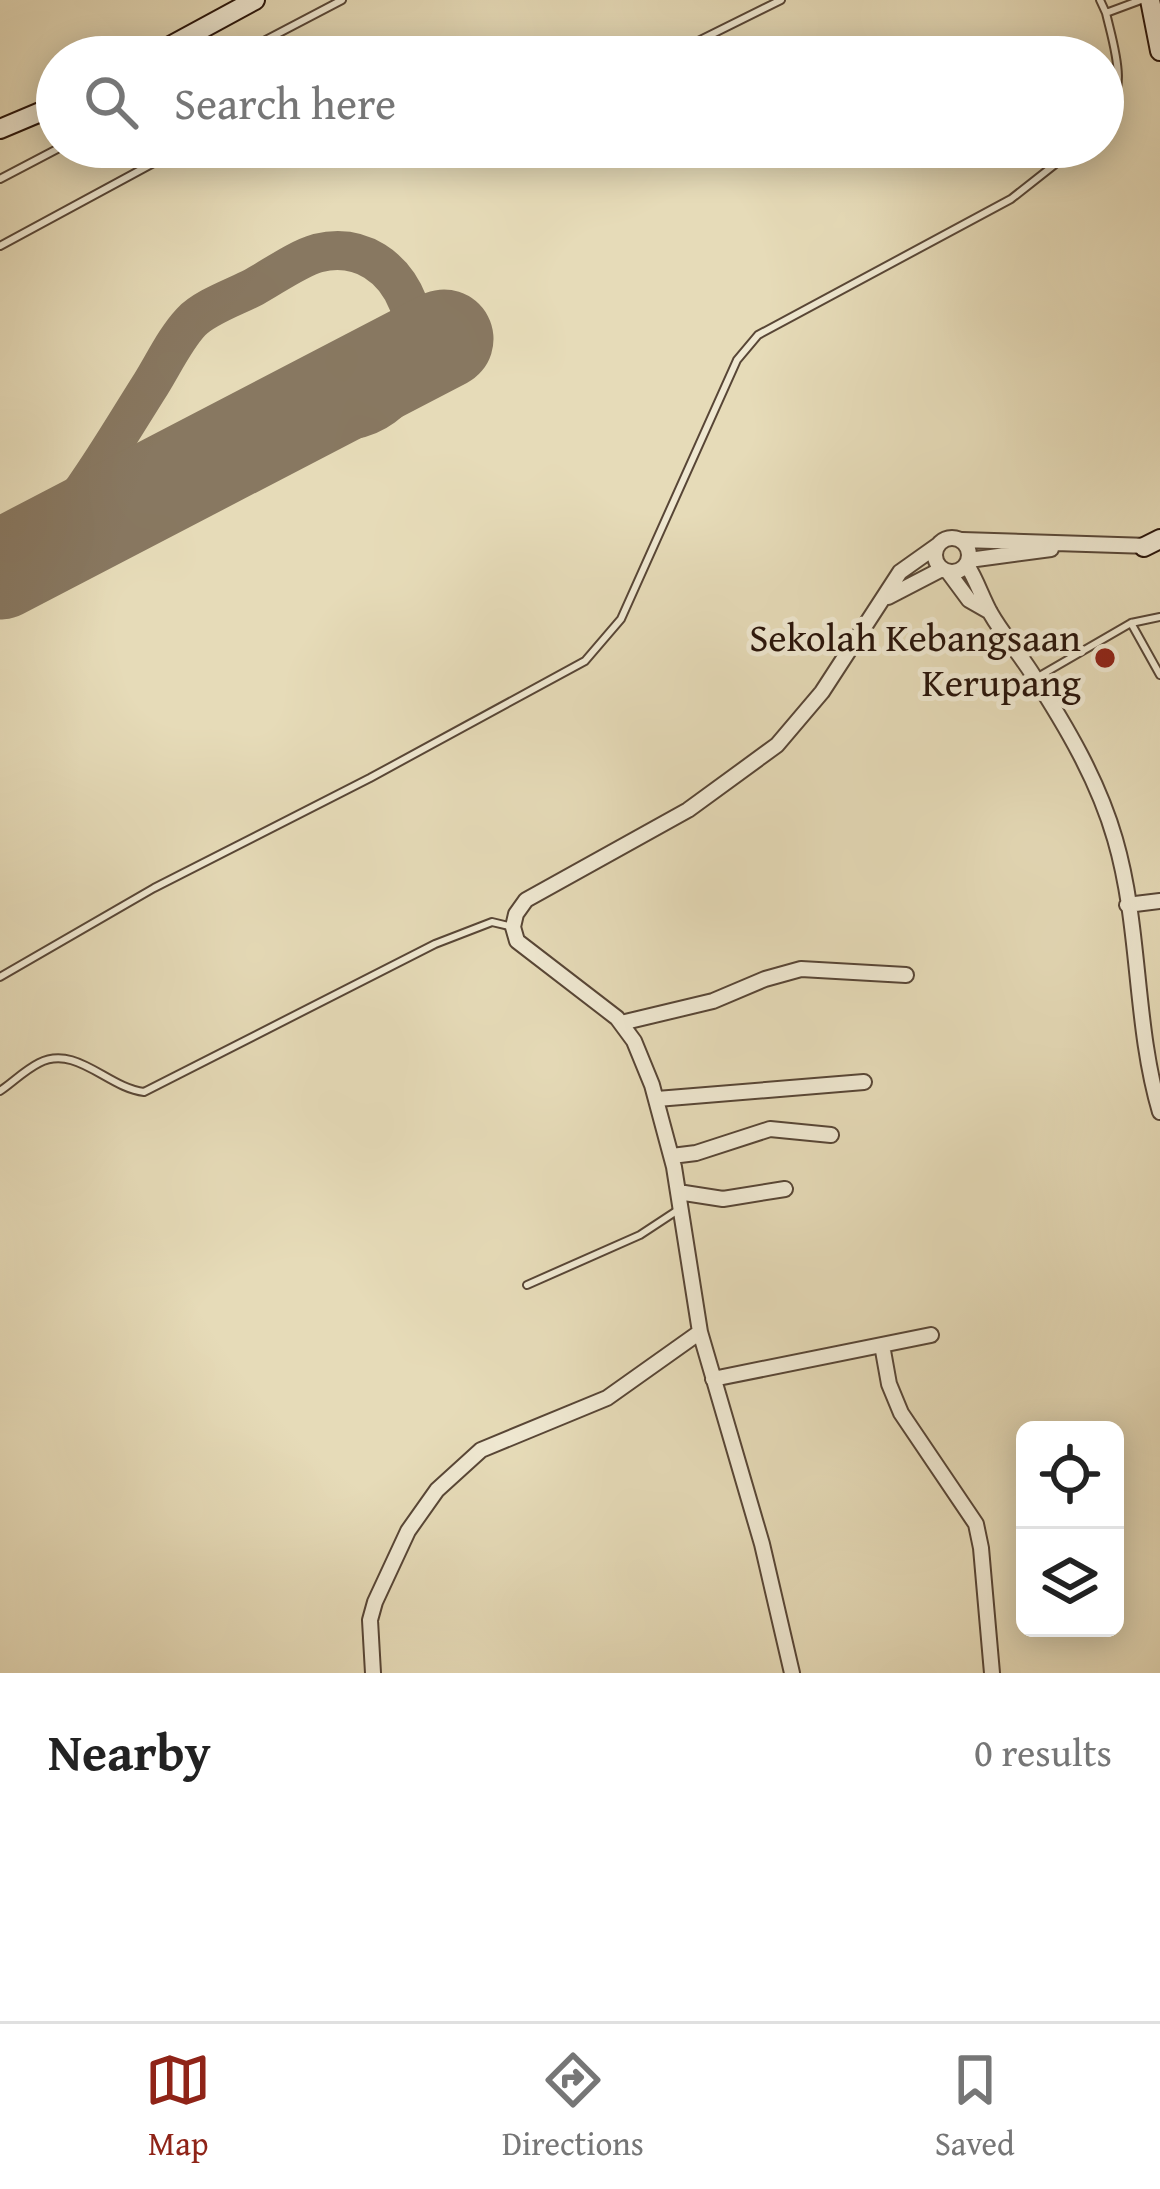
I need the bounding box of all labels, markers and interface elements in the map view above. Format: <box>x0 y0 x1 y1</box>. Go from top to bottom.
search box <box>36 36 1124 168</box>
icon: search <box>78 69 144 135</box>
text: Search here <box>174 70 396 135</box>
place label: Sekolah Kebangsaan Kerupang <box>749 608 1082 710</box>
marker: Sekolah Kebangsaan Kerupang <box>1092 645 1118 671</box>
map controls <box>1016 1421 1124 1637</box>
button: locate <box>1016 1421 1124 1529</box>
button: layers <box>1016 1529 1124 1637</box>
text: Nearby <box>48 1714 211 1789</box>
text: 0 results <box>974 1723 1112 1780</box>
tab: Map <box>145 2047 211 2167</box>
tab: Directions <box>502 2047 644 2167</box>
tab: Saved <box>935 2047 1015 2167</box>

